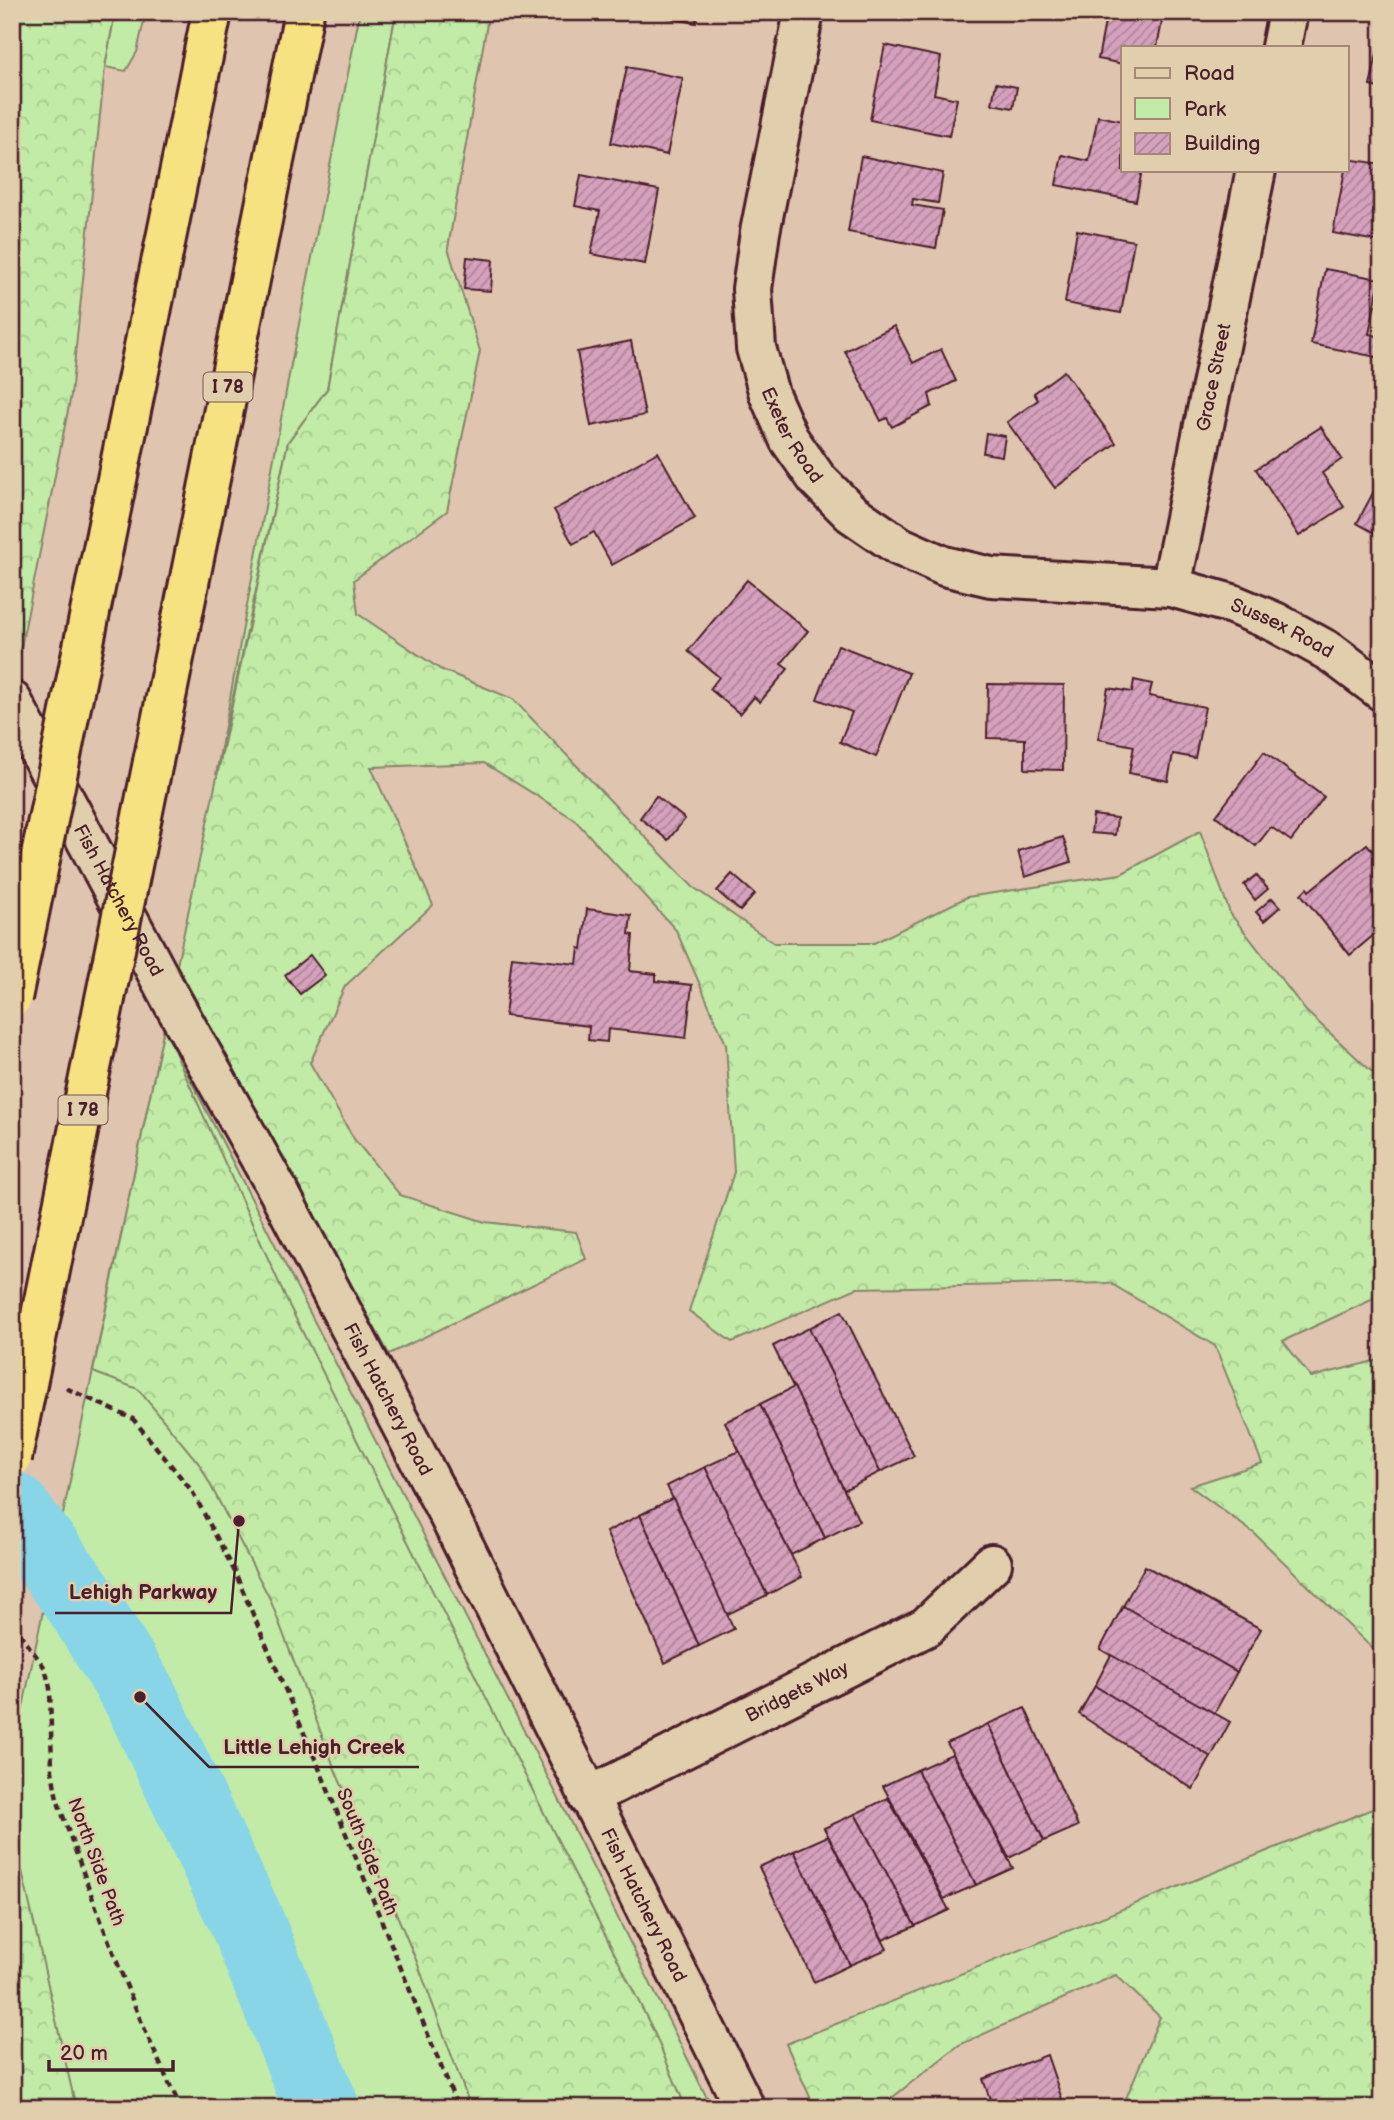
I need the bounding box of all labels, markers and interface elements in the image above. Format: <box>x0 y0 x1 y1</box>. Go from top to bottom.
legend <box>1121 46 1348 172</box>
text: Road <box>1184 61 1235 86</box>
text: Park <box>1184 97 1227 122</box>
text: Building <box>1184 131 1260 156</box>
street label: Grace Street <box>1191 321 1236 433</box>
road number: I 78 <box>204 372 252 402</box>
street label: Exeter Road <box>756 384 828 488</box>
street label: Sussex Road <box>1227 593 1338 663</box>
street label: Fish Hatchery Road <box>68 820 168 980</box>
road number: I 78 <box>58 1096 108 1125</box>
street label: Fish Hatchery Road <box>338 1319 437 1479</box>
callout: Lehigh Parkway <box>55 1571 231 1613</box>
text: Lehigh Parkway <box>69 1580 218 1605</box>
street label: Bridgets Way <box>742 1656 853 1727</box>
callout: Little Lehigh Creek <box>209 1725 419 1767</box>
text: Little Lehigh Creek <box>223 1735 405 1760</box>
street label: South Side Path <box>331 1785 403 1919</box>
street label: North Side Path <box>62 1795 130 1929</box>
street label: Fish Hatchery Road <box>596 1825 692 1986</box>
scale bar <box>49 2029 173 2073</box>
text: 20 m <box>60 2041 108 2066</box>

